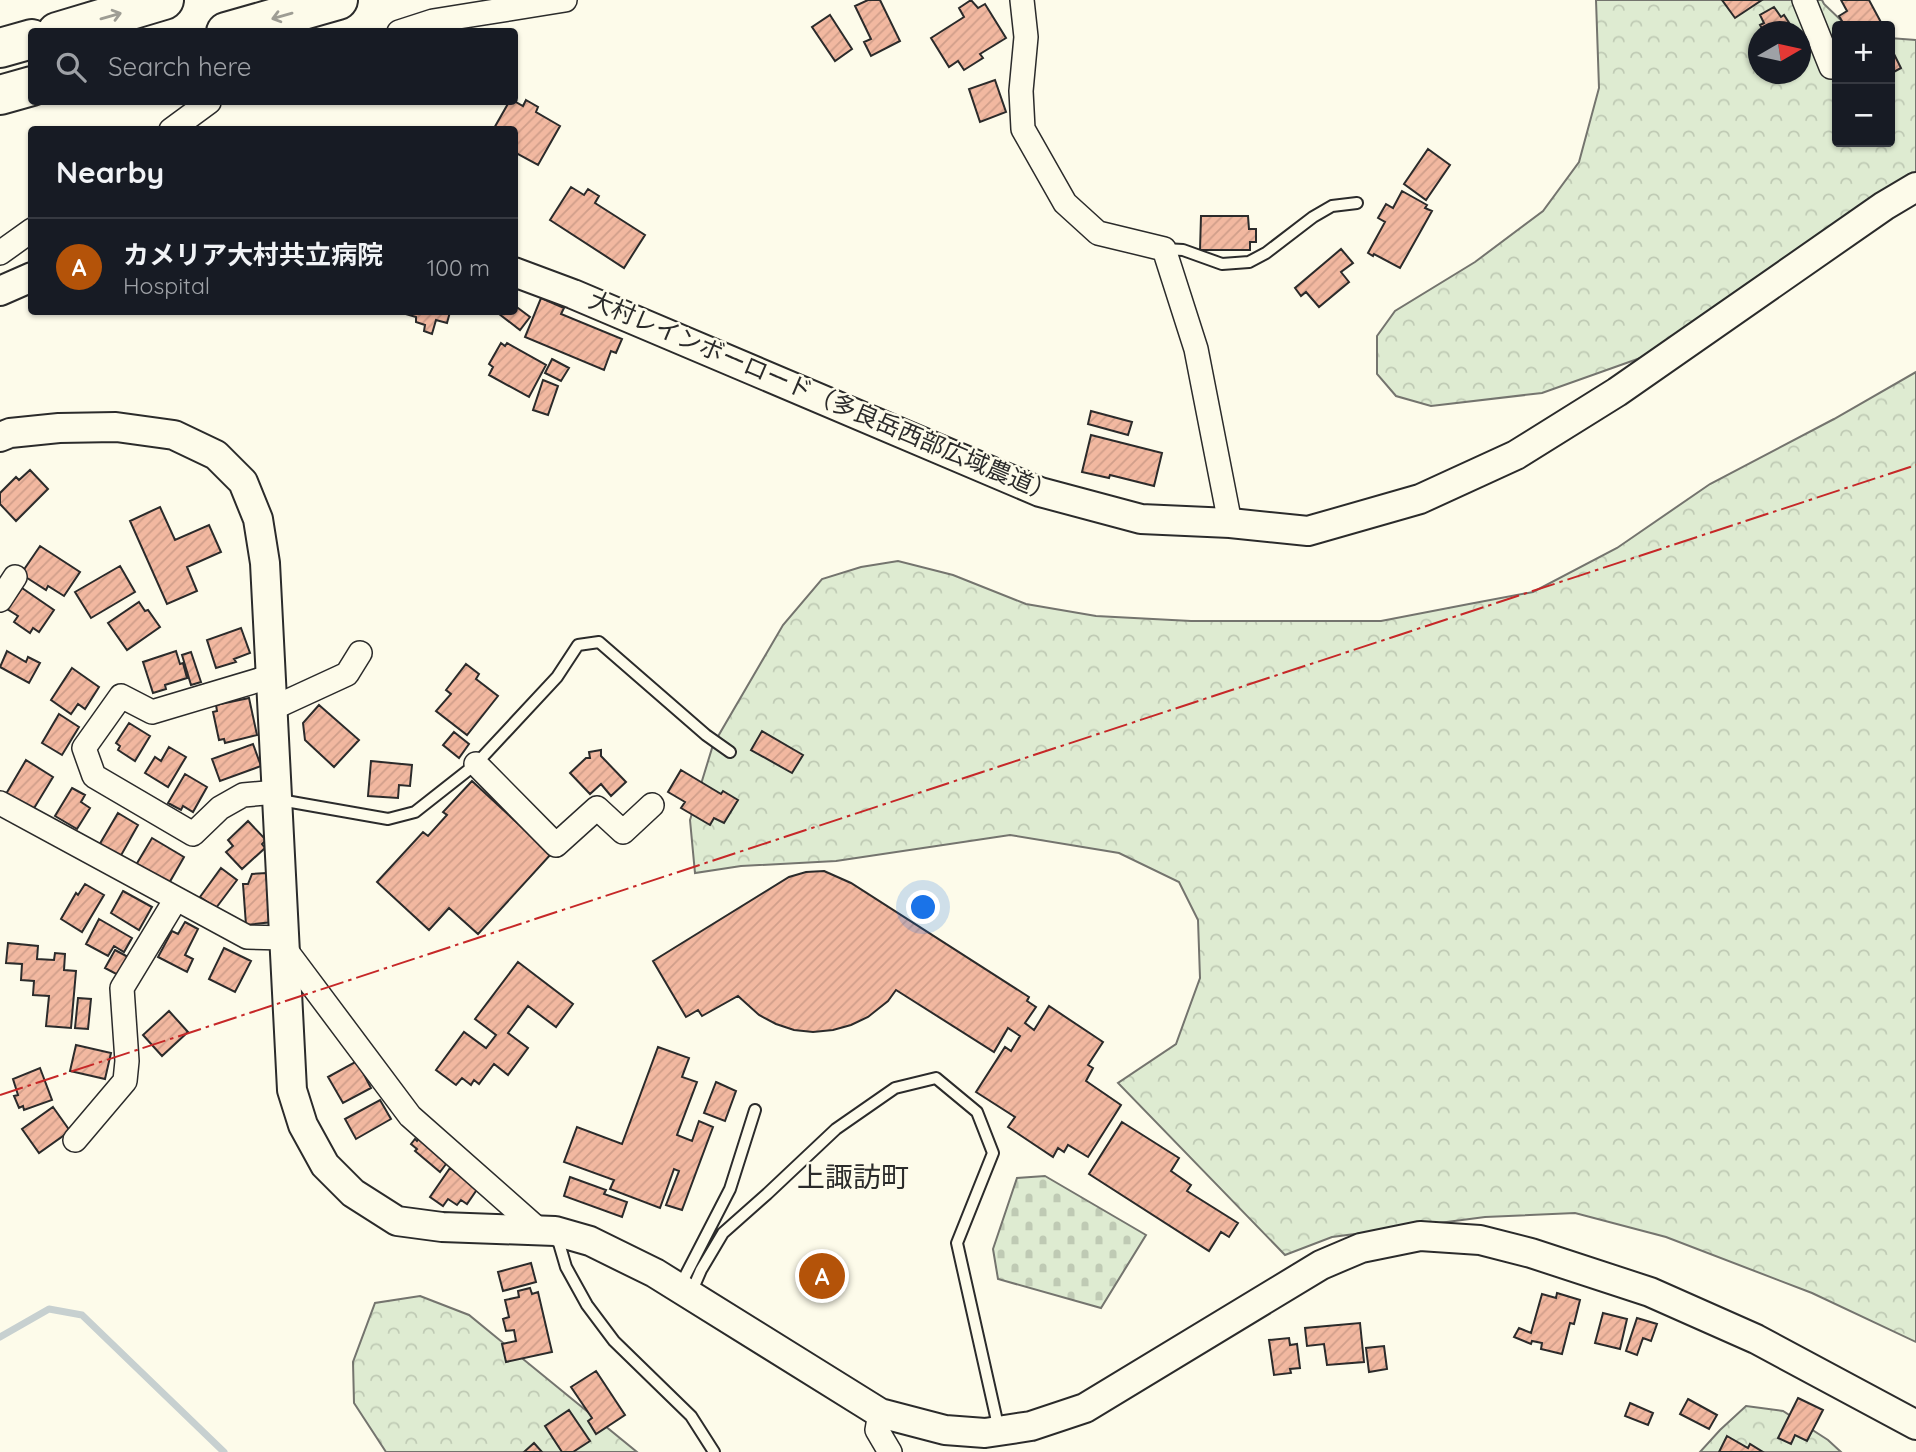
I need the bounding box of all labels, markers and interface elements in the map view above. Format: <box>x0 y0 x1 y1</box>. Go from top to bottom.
one-way arrow <box>99 8 121 21</box>
one-way arrow <box>271 10 293 23</box>
north arrow <box>1748 21 1811 84</box>
map controls <box>1832 21 1895 147</box>
button: + <box>1832 21 1895 84</box>
search box <box>28 28 518 105</box>
icon: search <box>52 48 90 86</box>
text: Search here <box>108 50 252 83</box>
button: − <box>1832 84 1895 147</box>
text: Nearby <box>56 153 164 191</box>
text: カメリア大村共立病院 <box>123 238 383 271</box>
text: A <box>72 253 86 282</box>
text: 100 m <box>427 253 490 282</box>
text: Hospital <box>123 271 210 300</box>
street label: 大村レインボーロード（多良岳西部広域農道） <box>585 284 1060 508</box>
your location <box>906 890 940 924</box>
district label: 上諏訪町 <box>797 1159 909 1194</box>
pin: A <box>799 1250 845 1302</box>

